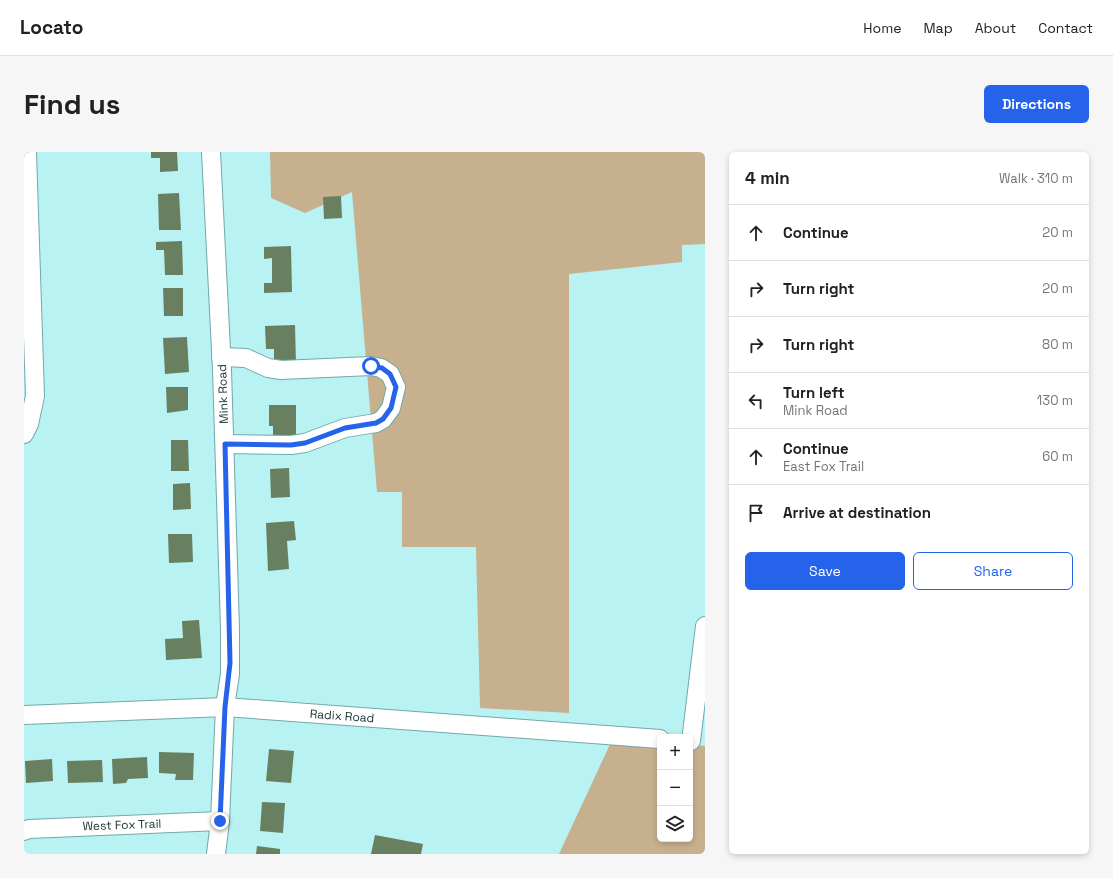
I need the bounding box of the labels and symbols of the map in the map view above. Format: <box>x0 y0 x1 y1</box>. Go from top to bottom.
route start <box>362 357 380 375</box>
street label: Mink Road <box>214 364 232 424</box>
street label: Radix Road <box>309 706 375 726</box>
route end <box>211 812 229 830</box>
street label: West Fox Trail <box>82 816 162 834</box>

